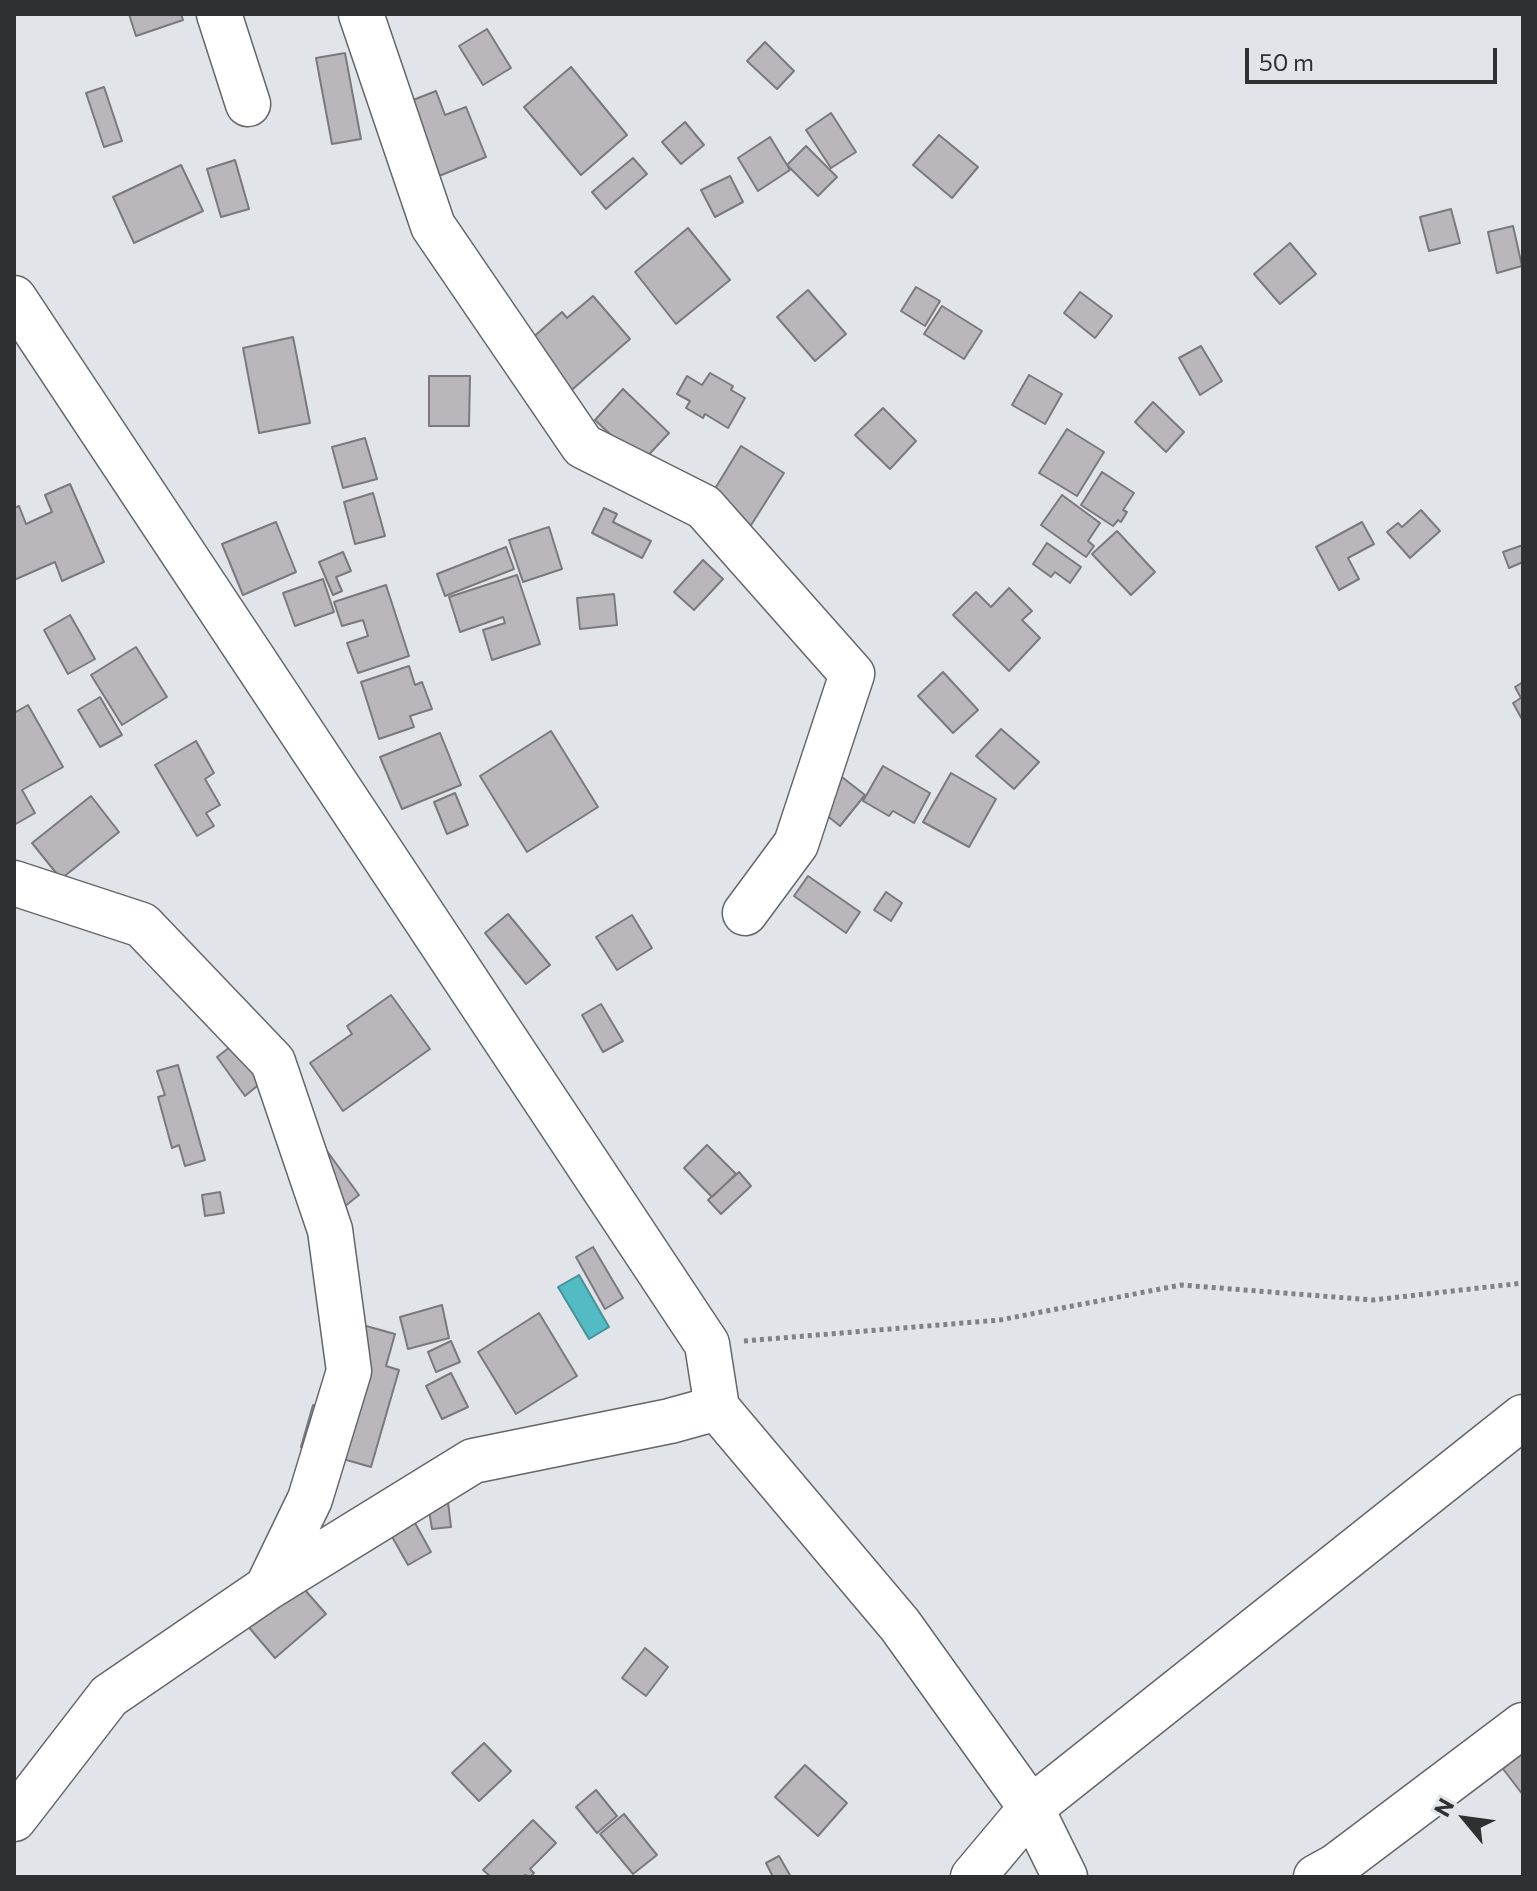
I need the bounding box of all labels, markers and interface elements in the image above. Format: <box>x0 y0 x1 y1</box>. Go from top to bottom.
scale bar <box>1249 32 1501 82</box>
text: 50 m <box>1259 47 1314 76</box>
north arrow <box>1425 1779 1505 1859</box>
text: N <box>1428 1793 1459 1821</box>

